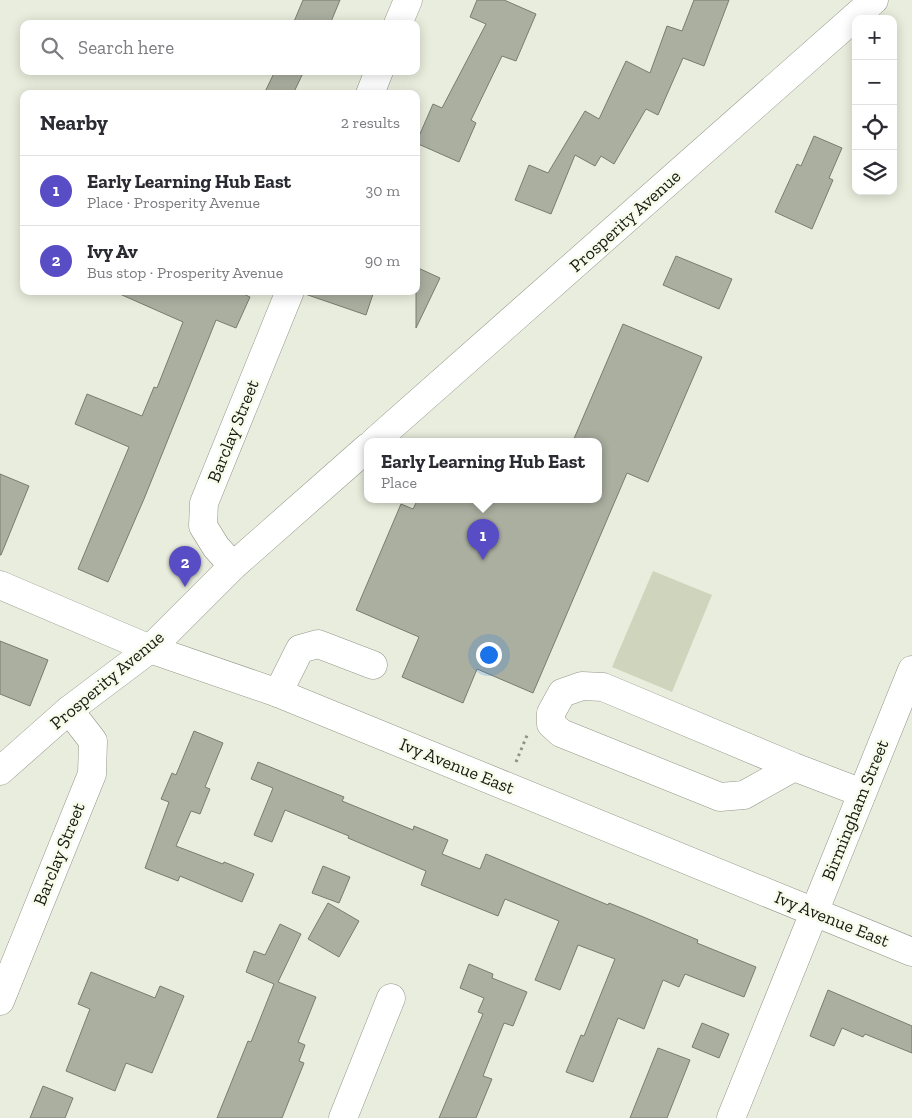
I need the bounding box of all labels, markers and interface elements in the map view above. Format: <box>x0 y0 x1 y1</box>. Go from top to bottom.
map controls <box>852 15 897 195</box>
button: + <box>852 15 897 60</box>
search box <box>20 20 420 75</box>
icon: search <box>38 34 66 62</box>
text: Search here <box>78 36 174 59</box>
button: − <box>852 60 897 105</box>
button: locate <box>852 105 897 150</box>
text: Nearby <box>40 110 108 135</box>
text: 2 results <box>341 113 400 132</box>
button: layers <box>852 150 897 195</box>
street label: Prosperity Avenue <box>565 165 685 277</box>
text: Early Learning Hub East <box>87 170 291 193</box>
text: 1 <box>53 181 59 200</box>
text: 30 m <box>366 181 400 200</box>
text: Place · Prosperity Avenue <box>87 193 260 212</box>
text: Ivy Av <box>87 240 138 263</box>
text: 2 <box>52 251 60 270</box>
text: 90 m <box>365 251 400 270</box>
text: Bus stop · Prosperity Avenue <box>87 263 283 282</box>
street label: Barclay Street <box>202 376 264 486</box>
popup <box>364 438 602 503</box>
text: Early Learning Hub East <box>381 450 585 473</box>
text: Place <box>381 473 417 492</box>
pin: 1 <box>467 519 499 560</box>
pin: 2 <box>169 546 201 587</box>
street label: Prosperity Avenue <box>46 626 168 734</box>
your location <box>476 642 502 668</box>
street label: Ivy Avenue East <box>397 733 518 799</box>
street label: Birmingham Street <box>817 736 893 884</box>
street label: Barclay Street <box>28 799 90 909</box>
street label: Ivy Avenue East <box>772 886 893 952</box>

